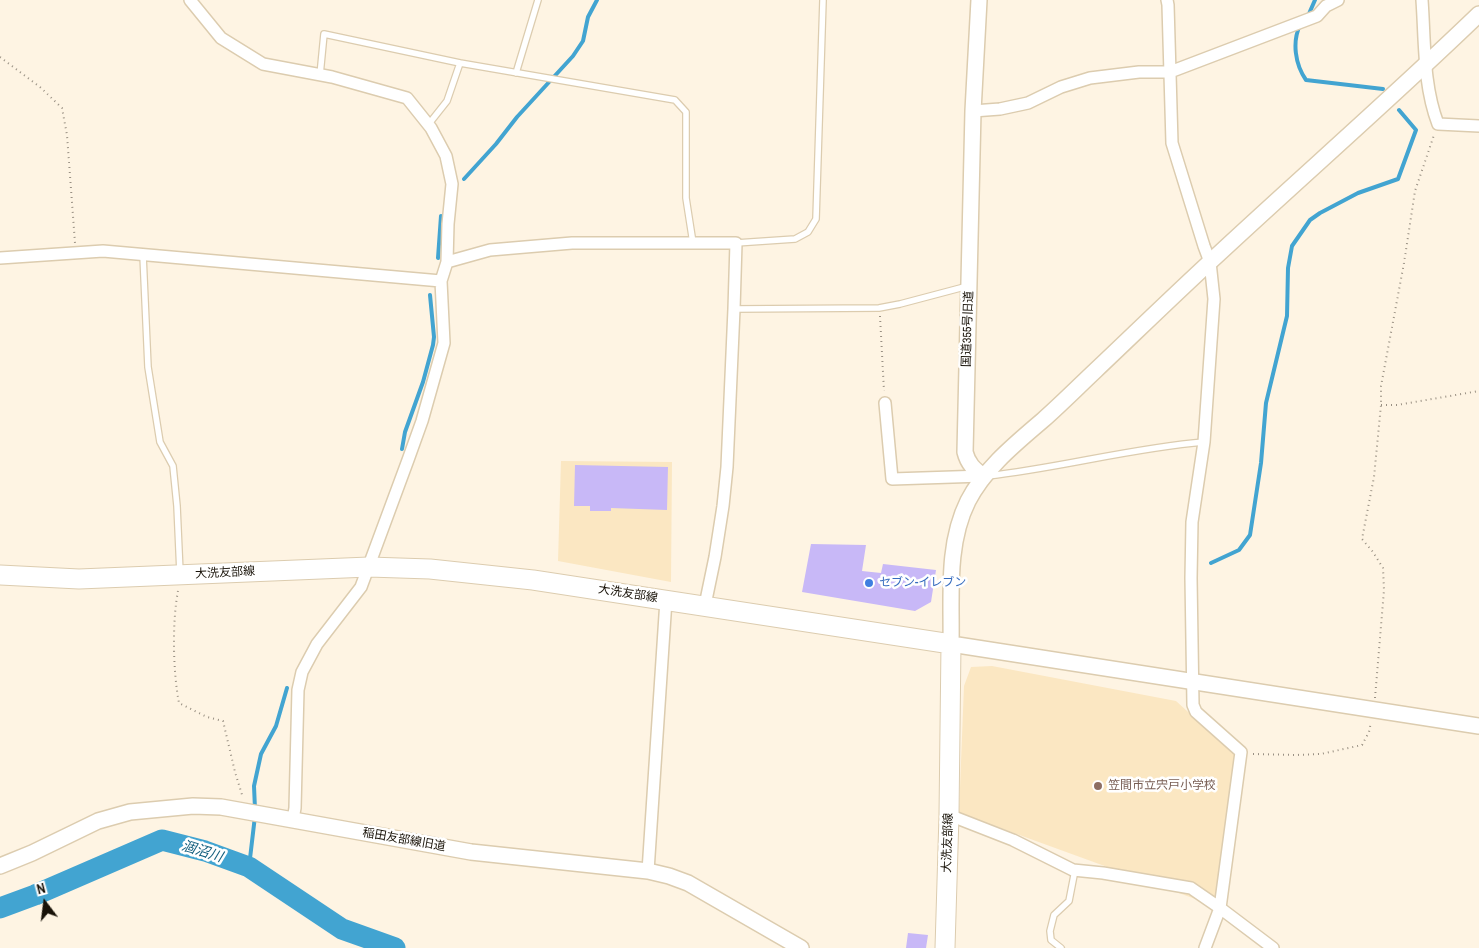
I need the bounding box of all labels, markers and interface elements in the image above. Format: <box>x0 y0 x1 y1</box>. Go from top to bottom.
street label: 国道355号旧道 <box>959 291 977 367</box>
street label: 大洗友部線 <box>195 564 255 582</box>
place label: セブン-イレブン <box>879 576 966 590</box>
marker: セブン-イレブン <box>863 577 875 589</box>
street label: 大洗友部線 <box>597 582 659 606</box>
place label: 笠間市立宍戸小学校 <box>1108 779 1216 793</box>
marker: 笠間市立宍戸小学校 <box>1092 780 1104 792</box>
street label: 大洗友部線 <box>940 813 956 873</box>
street label: 稲田友部線旧道 <box>361 826 447 854</box>
water label: 涸沼川 <box>179 838 225 866</box>
north arrow <box>20 878 70 928</box>
text: N <box>35 879 47 898</box>

